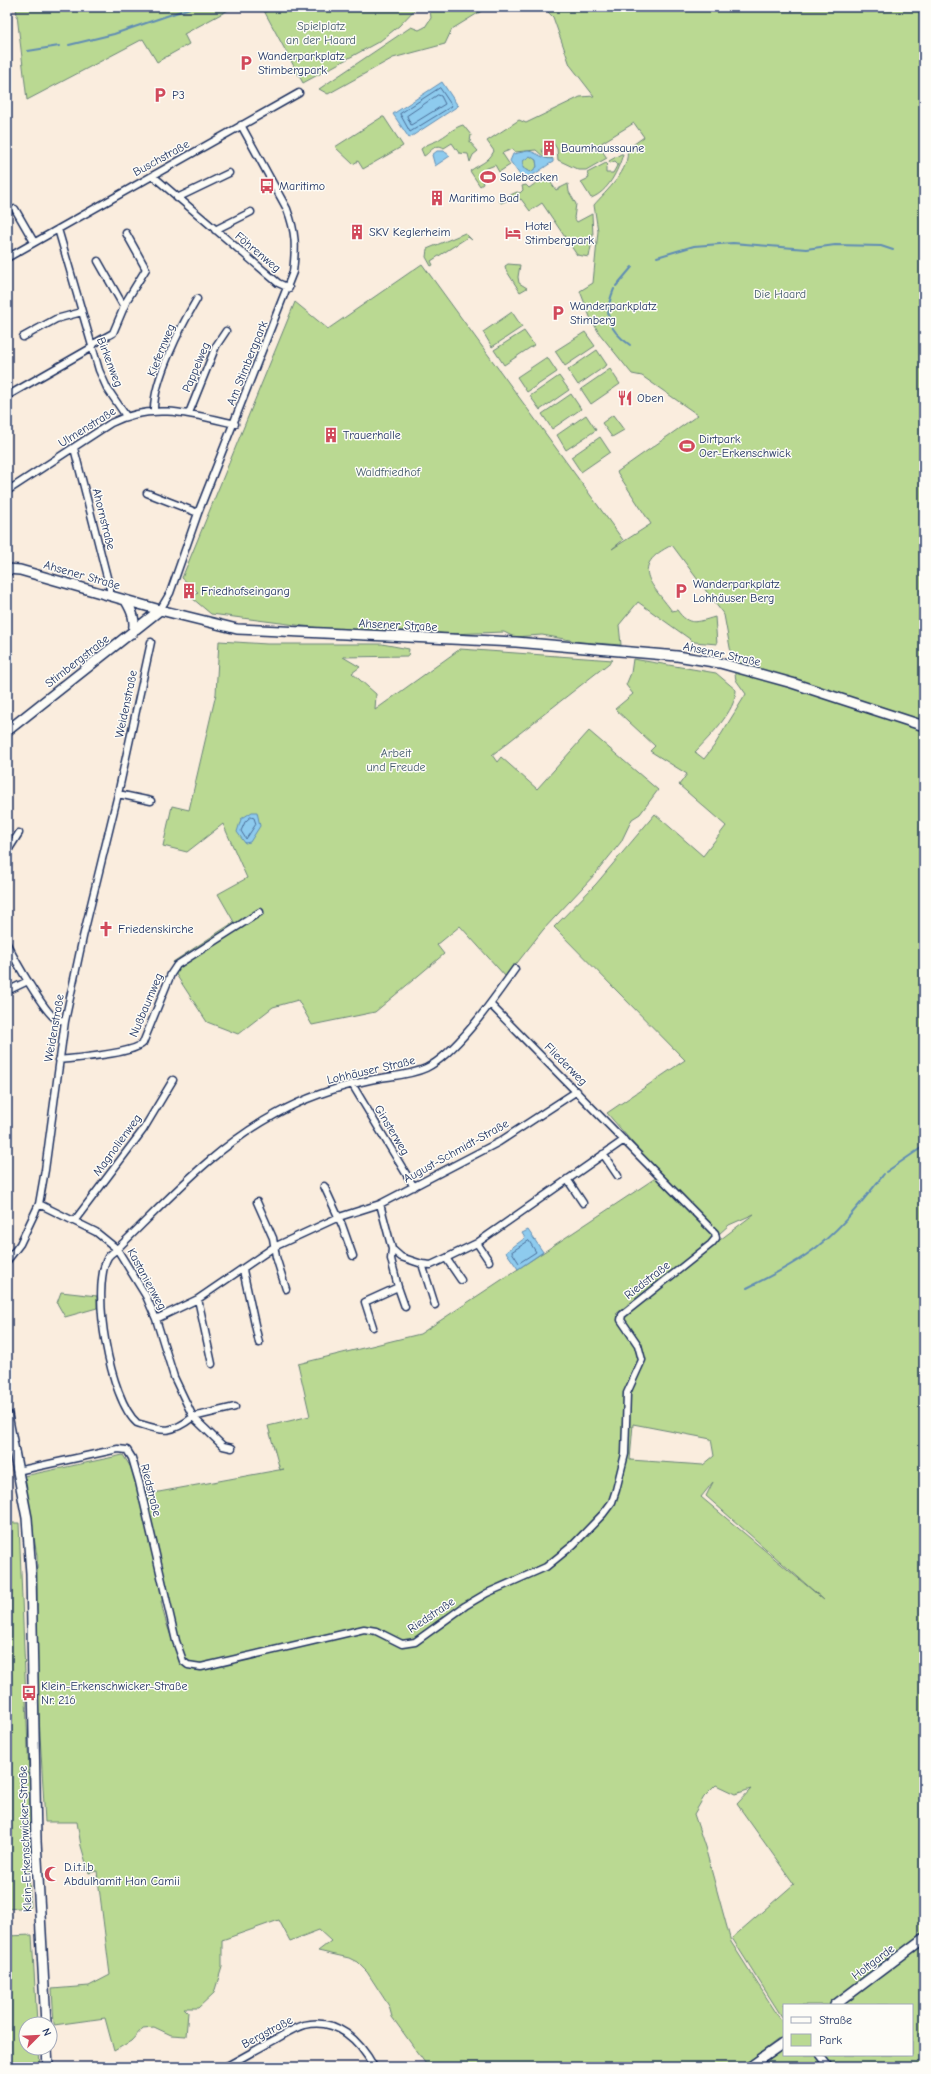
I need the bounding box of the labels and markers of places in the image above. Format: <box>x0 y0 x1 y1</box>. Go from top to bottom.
place label: Wanderparkplatz Stimbergpark <box>258 49 345 77</box>
parking icon: Wanderparkplatz Stimbergpark <box>237 54 255 72</box>
parking icon: P3 <box>151 86 169 104</box>
place label: P3 <box>172 88 185 102</box>
building icon: Baumhaussaune <box>540 139 558 157</box>
place label: Baumhaussaune <box>561 141 644 155</box>
sports icon: Solebecken <box>479 168 497 186</box>
place label: Solebecken <box>500 170 558 184</box>
bus stop icon: Maritimo <box>258 177 276 195</box>
place label: Maritimo <box>279 179 325 193</box>
building icon: Maritimo Bad <box>428 189 446 207</box>
place label: Maritimo Bad <box>449 191 519 205</box>
place label: Hotel Stimbergpark <box>525 219 594 247</box>
building icon: SKV Keglerheim <box>348 223 366 241</box>
hotel icon: Hotel Stimbergpark <box>504 224 522 242</box>
place label: SKV Keglerheim <box>369 225 450 239</box>
place label: Wanderparkplatz Stimberg <box>570 299 657 327</box>
parking icon: Wanderparkplatz Stimberg <box>549 304 567 322</box>
restaurant icon: Oben <box>616 389 634 407</box>
place label: Oben <box>637 391 664 405</box>
building icon: Trauerhalle <box>322 426 340 444</box>
place label: Trauerhalle <box>343 428 401 442</box>
place label: Dirtpark Oer-Erkenschwick <box>699 432 791 460</box>
sports icon: Dirtpark Oer-Erkenschwick <box>678 437 696 455</box>
place label: Wanderparkplatz Lohhäuser Berg <box>693 577 780 605</box>
building icon: Friedhofseingang <box>180 582 198 600</box>
parking icon: Wanderparkplatz Lohhäuser Berg <box>672 582 690 600</box>
place label: Friedhofseingang <box>201 584 290 598</box>
church icon: Friedenskirche <box>97 920 115 938</box>
place label: Friedenskirche <box>118 922 194 936</box>
place label: Klein-Erkenschwicker-Straße Nr. 216 <box>41 1679 187 1707</box>
bus stop icon: Klein-Erkenschwicker-Straße Nr. 216 <box>20 1684 38 1702</box>
place label: D.i.t.i.b Abdulhamit Han Camii <box>64 1860 180 1888</box>
mosque icon: D.i.t.i.b Abdulhamit Han Camii <box>43 1865 61 1883</box>

